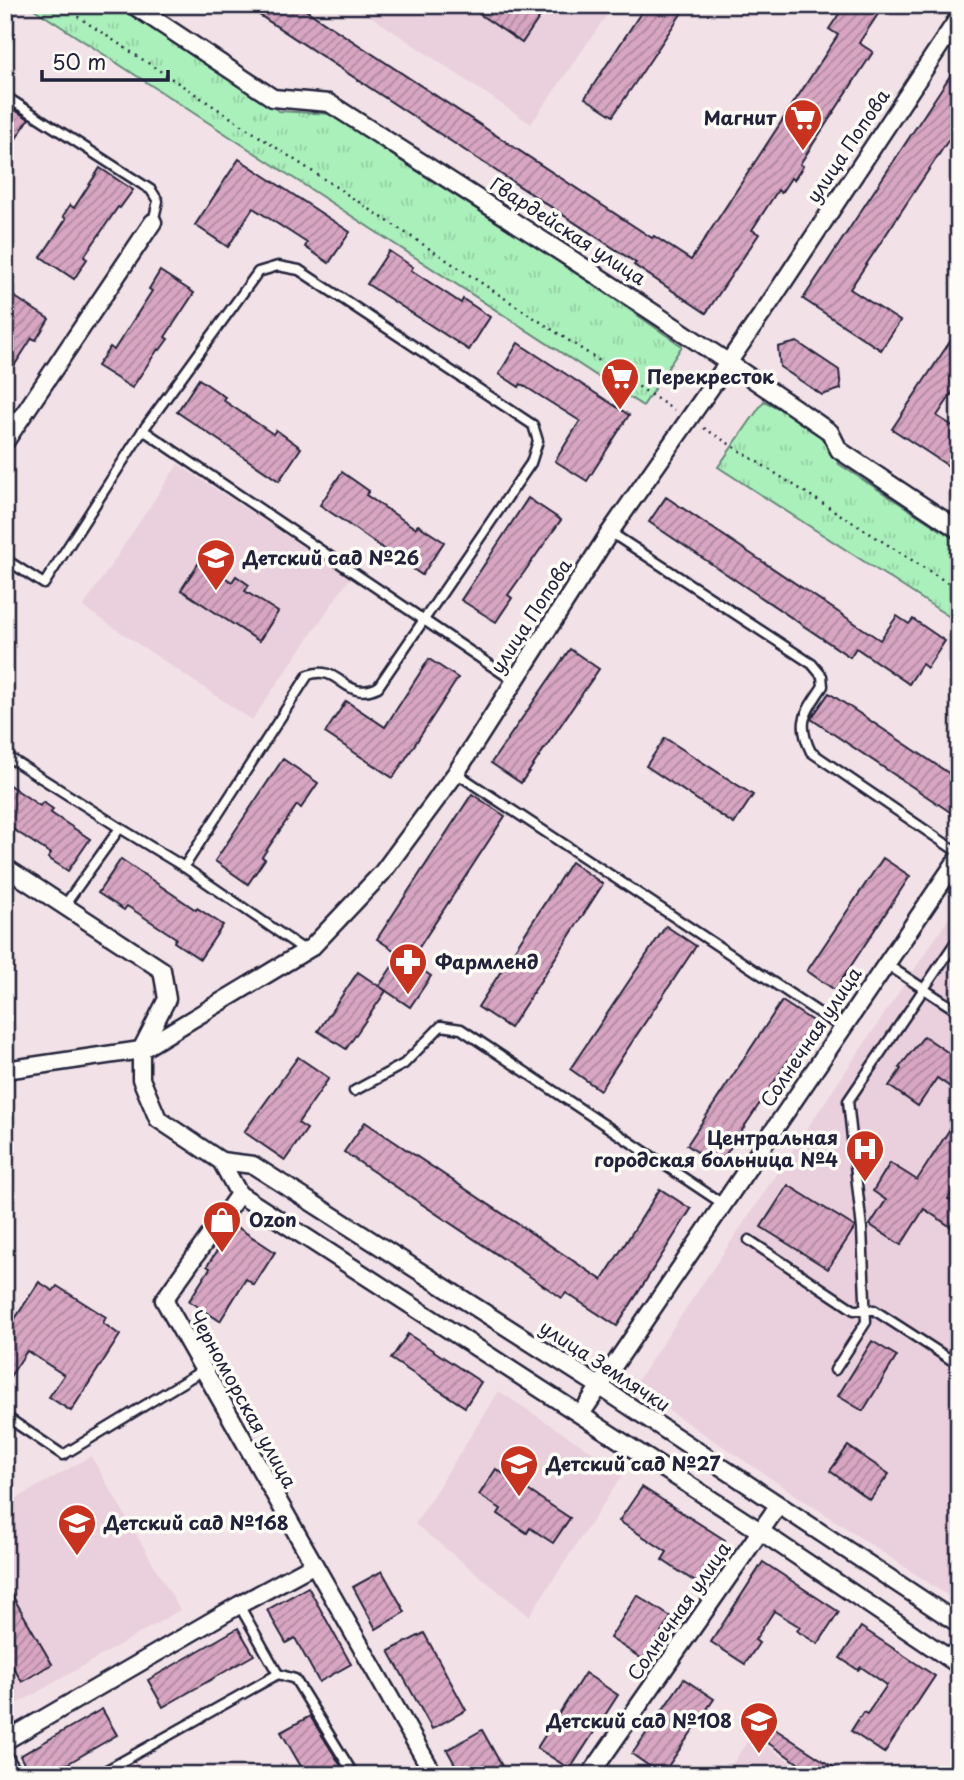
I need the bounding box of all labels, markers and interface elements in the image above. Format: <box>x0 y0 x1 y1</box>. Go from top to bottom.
scale bar <box>42 38 168 82</box>
text: 50 m <box>52 45 106 77</box>
street label: улица Попова <box>799 83 896 208</box>
supermarket icon: Магнит <box>782 97 824 152</box>
place label: Магнит <box>704 103 777 131</box>
street label: Гвардейская улица <box>485 169 652 291</box>
supermarket icon: Перекресток <box>599 356 641 411</box>
place label: Перекресток <box>647 362 775 390</box>
school or university icon: Детский сад №26 <box>195 537 237 592</box>
place label: Детский сад №26 <box>242 543 419 571</box>
street label: улица Попова <box>482 552 578 678</box>
pharmacy icon: Фармленд <box>387 941 429 996</box>
place label: Фармленд <box>435 947 538 975</box>
street label: Солнечная улица <box>753 961 868 1112</box>
place label: Центральная городская больница №4 <box>594 1123 838 1173</box>
hospital icon: Центральная городская больница №4 <box>844 1128 886 1183</box>
shop icon: Ozon <box>201 1199 243 1254</box>
place label: Ozon <box>249 1205 297 1233</box>
street label: Черноморская улица <box>183 1304 304 1493</box>
street label: улица Землячки <box>535 1312 676 1418</box>
school or university icon: Детский сад №27 <box>498 1443 540 1498</box>
place label: Детский сад №27 <box>545 1449 720 1477</box>
school or university icon: Детский сад №168 <box>56 1502 98 1557</box>
place label: Детский сад №168 <box>103 1508 289 1536</box>
street label: Солнечная улица <box>620 1535 737 1685</box>
school or university icon: Детский сад №108 <box>738 1700 780 1755</box>
place label: Детский сад №108 <box>545 1706 732 1734</box>

